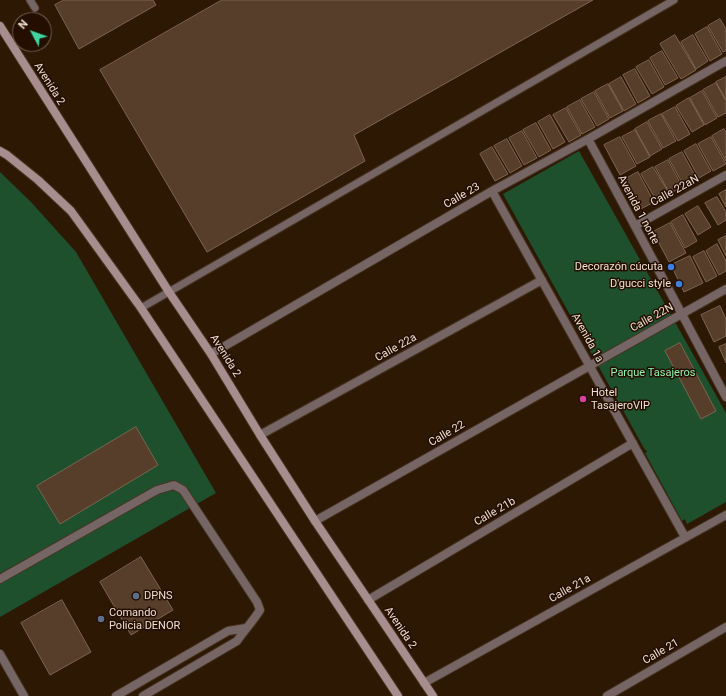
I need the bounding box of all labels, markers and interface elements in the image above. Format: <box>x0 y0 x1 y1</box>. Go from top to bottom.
north arrow <box>12 12 52 52</box>
text: N <box>16 17 31 32</box>
street label: Avenida 2 <box>31 60 67 108</box>
street label: Calle 22aN <box>649 172 701 210</box>
street label: Avenida 1 norte <box>614 173 662 247</box>
street label: Calle 23 <box>442 180 482 212</box>
place label: Decorazón cúcuta <box>575 260 663 274</box>
marker: Decorazón cúcuta <box>666 262 676 272</box>
place label: D'gucci style <box>610 277 671 291</box>
marker: D'gucci style <box>674 279 684 289</box>
street label: Calle 22N <box>628 301 676 335</box>
street label: Avenida 1a <box>568 311 606 365</box>
street label: Calle 22a <box>373 331 419 365</box>
street label: Avenida 2 <box>207 332 243 380</box>
park label: Parque Tasajeros <box>610 366 696 380</box>
place label: Hotel TasajeroVIP <box>591 386 650 412</box>
marker: Hotel TasajeroVIP <box>578 394 588 404</box>
street label: Calle 22 <box>427 418 467 450</box>
street label: Calle 21b <box>472 495 518 529</box>
street label: Calle 21a <box>547 572 593 606</box>
place label: DPNS <box>144 589 173 603</box>
marker: DPNS <box>131 591 141 601</box>
street label: Avenida 2 <box>381 604 419 652</box>
place label: Comando Policia DENOR <box>109 606 180 632</box>
marker: Comando Policia DENOR <box>96 614 106 624</box>
street label: Calle 21 <box>641 636 681 668</box>

